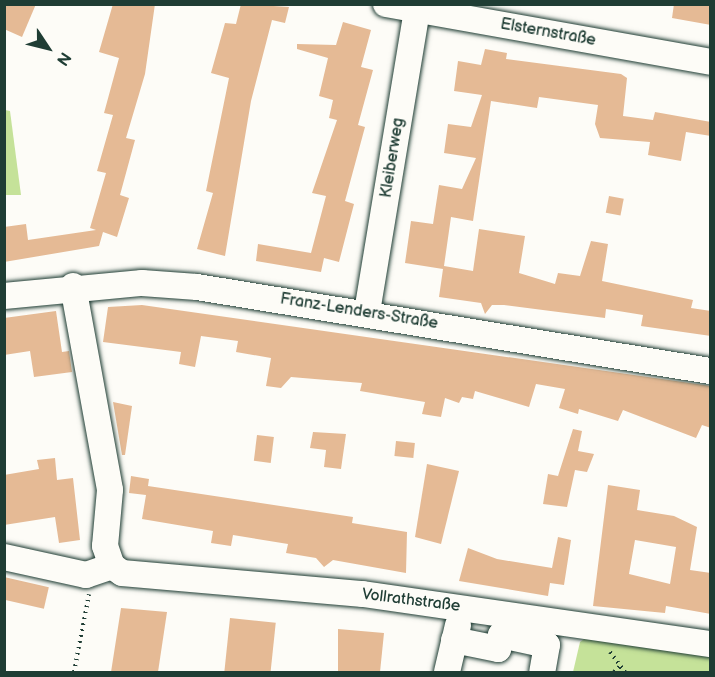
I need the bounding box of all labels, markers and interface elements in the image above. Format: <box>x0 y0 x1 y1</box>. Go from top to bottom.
street label: Elsternstraße <box>499 15 597 51</box>
north arrow <box>18 18 78 78</box>
text: N <box>52 48 74 69</box>
street label: Kleiberweg <box>377 117 409 199</box>
street label: Franz-Lenders-Straße <box>279 290 439 334</box>
street label: Vollrathstraße <box>361 585 461 617</box>

